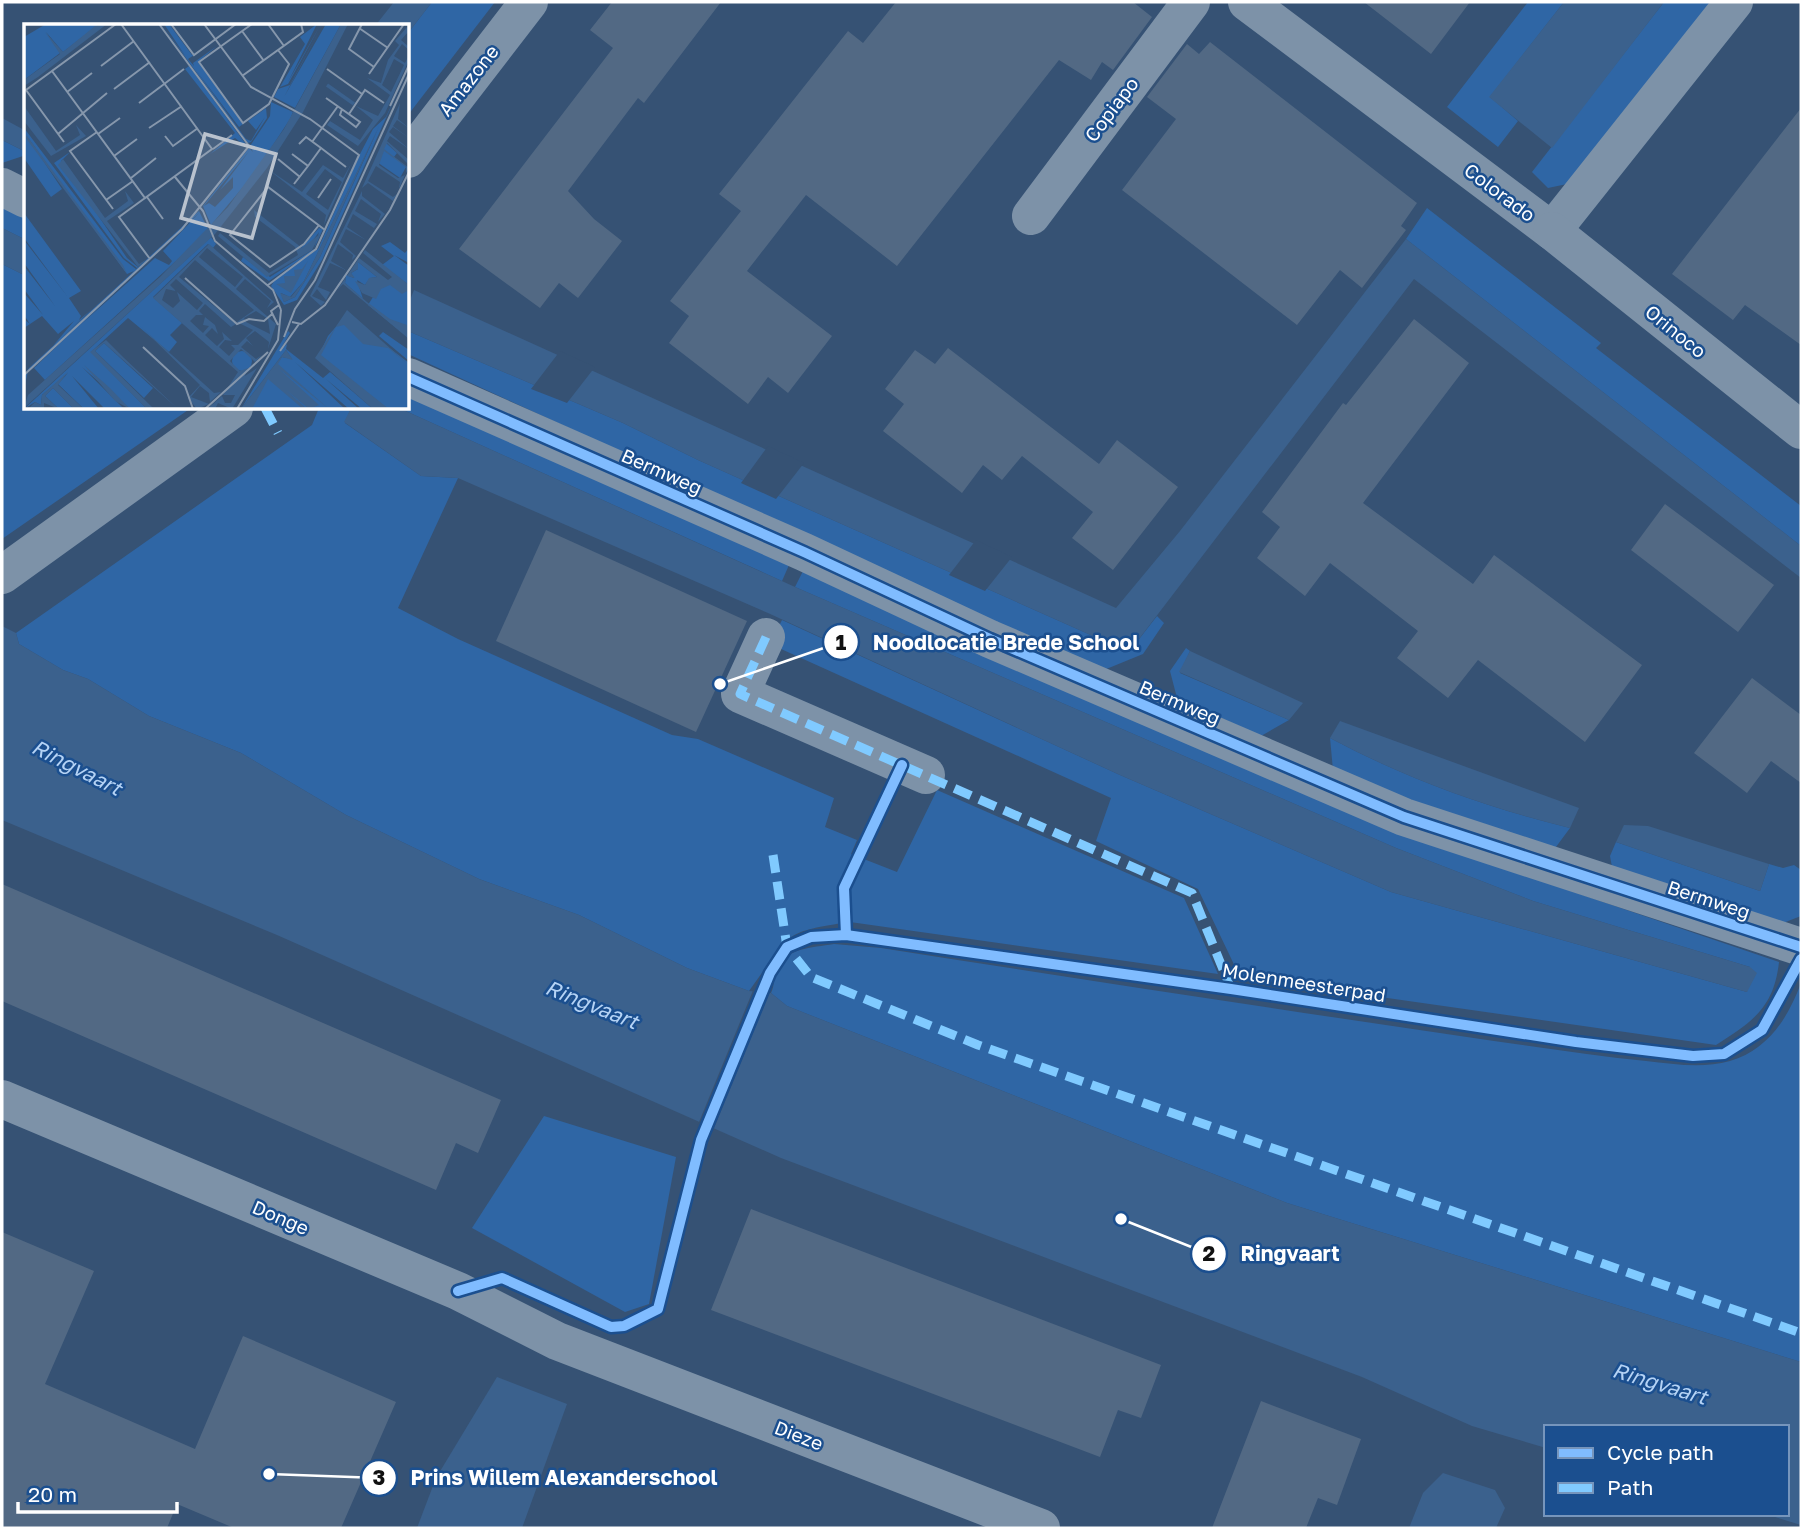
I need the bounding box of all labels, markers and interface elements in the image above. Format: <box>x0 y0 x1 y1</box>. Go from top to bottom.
inset map <box>24 24 410 410</box>
street label: Amazone <box>433 40 503 120</box>
street label: Copiapo <box>1079 72 1143 146</box>
street label: Colorado <box>1460 158 1540 226</box>
street label: Orinoco <box>1641 300 1711 362</box>
street label: Bermweg <box>618 443 706 499</box>
callout: Noodlocatie Brede School <box>824 621 1153 663</box>
text: 1 <box>836 629 847 655</box>
text: Noodlocatie Brede School <box>873 629 1139 655</box>
street label: Bermweg <box>1136 675 1224 729</box>
water label: Ringvaart <box>28 733 129 802</box>
street label: Bermweg <box>1665 875 1753 923</box>
street label: Molenmeesterpad <box>1221 958 1387 1006</box>
water label: Ringvaart <box>542 974 645 1035</box>
street label: Donge <box>249 1195 313 1239</box>
callout: Ringvaart <box>1192 1233 1354 1275</box>
text: 2 <box>1203 1240 1216 1266</box>
text: Ringvaart <box>1240 1240 1340 1266</box>
water label: Ringvaart <box>1610 1356 1713 1410</box>
street label: Dieze <box>771 1415 827 1455</box>
legend <box>1544 1425 1789 1516</box>
text: Cycle path <box>1607 1439 1714 1465</box>
callout: Prins Willem Alexanderschool <box>361 1457 732 1499</box>
text: 3 <box>373 1464 385 1490</box>
text: Prins Willem Alexanderschool <box>410 1464 718 1490</box>
scale bar <box>18 1470 177 1514</box>
text: Path <box>1607 1474 1654 1500</box>
text: 20 m <box>28 1481 77 1507</box>

